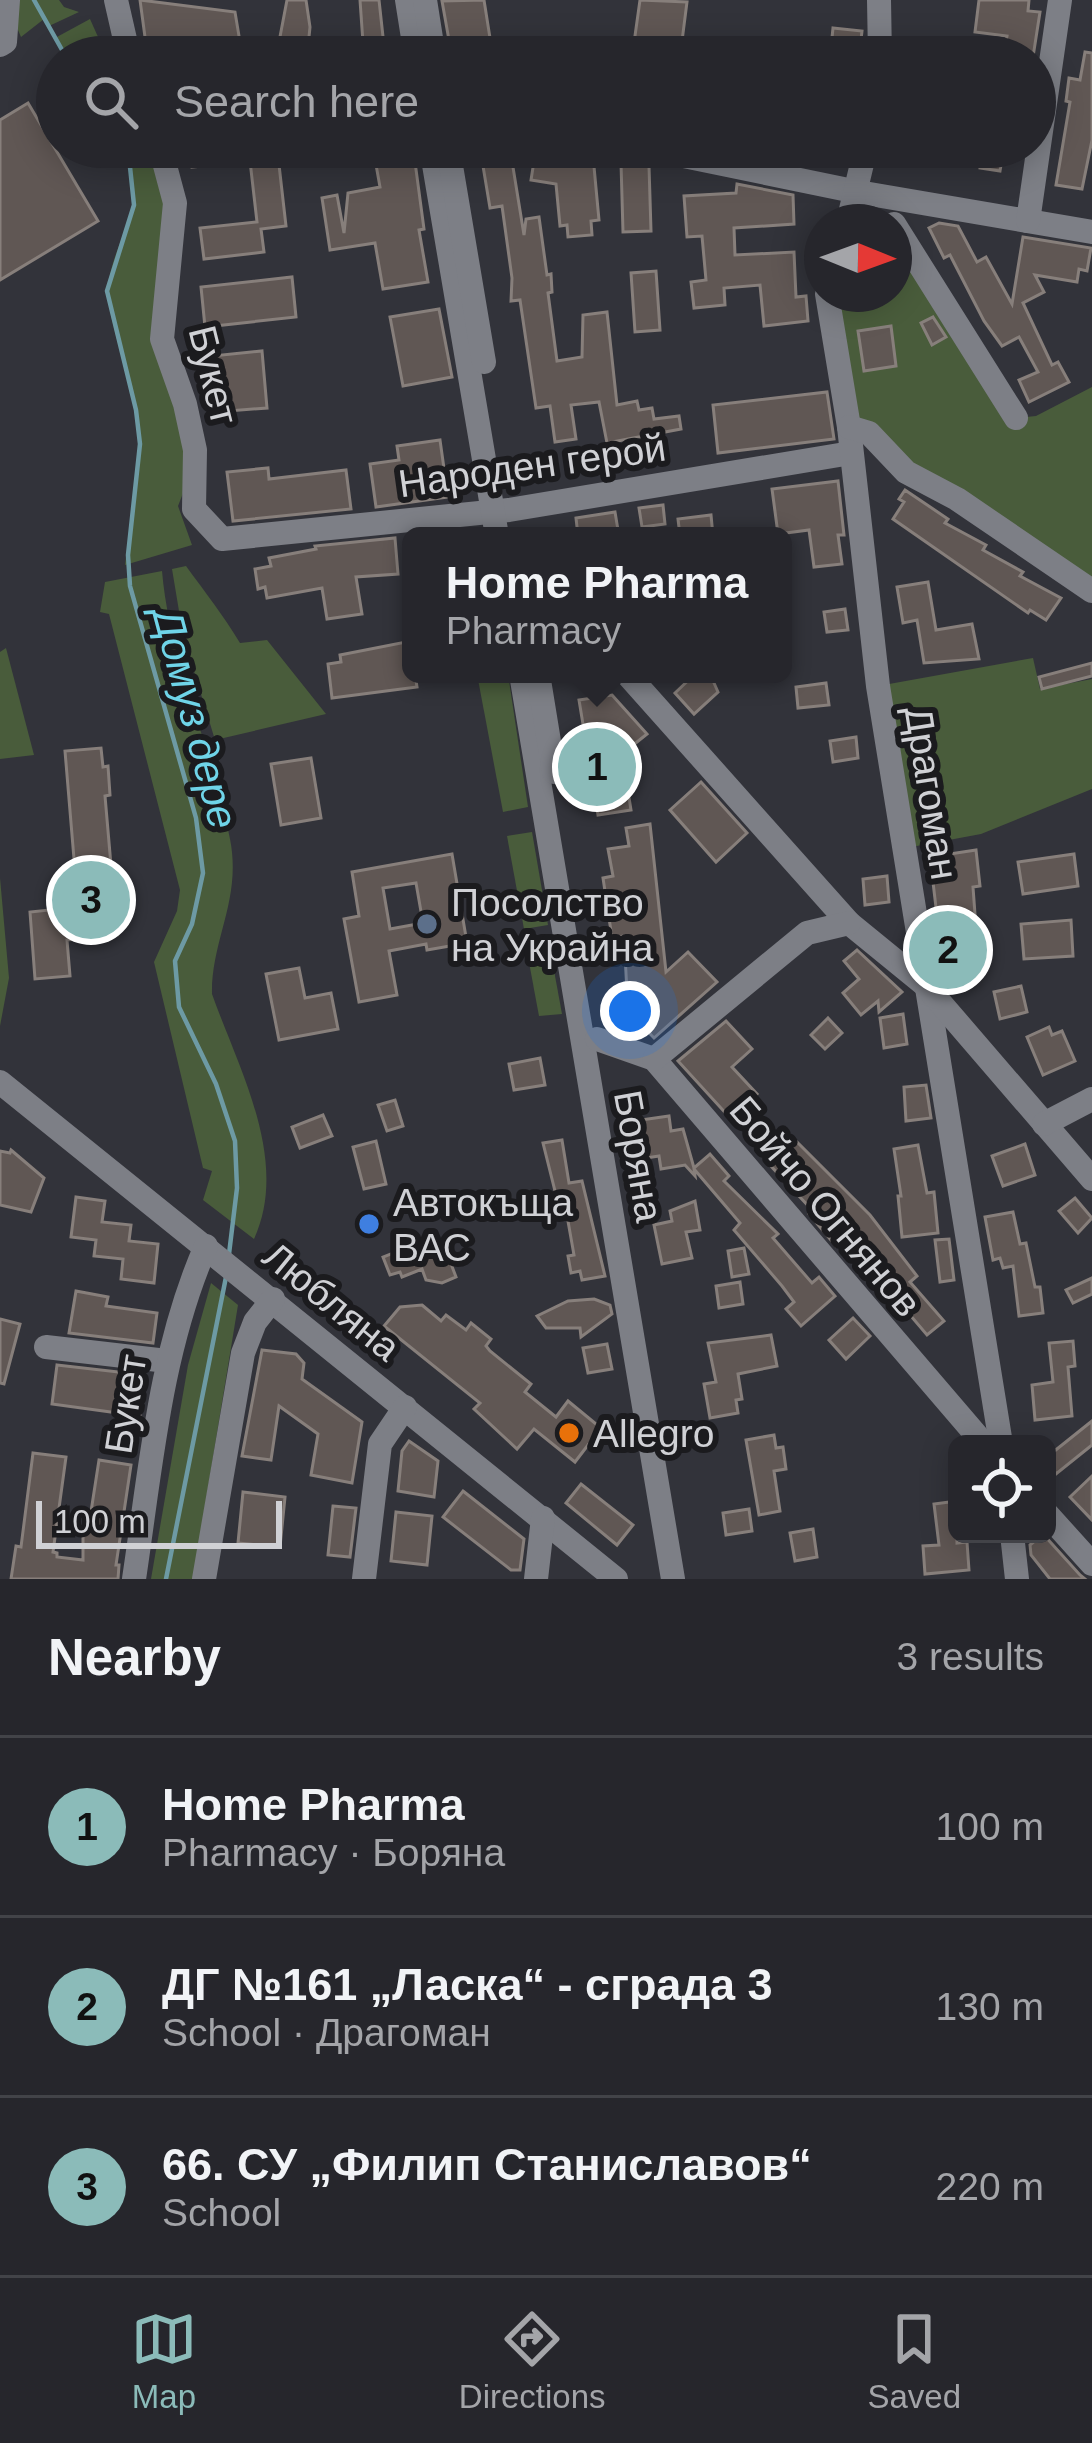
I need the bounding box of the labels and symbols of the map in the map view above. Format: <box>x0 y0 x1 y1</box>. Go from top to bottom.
north arrow <box>804 204 912 312</box>
street label: Букет <box>181 321 247 429</box>
street label: Народен герой <box>396 425 668 506</box>
water label: Домуз дере <box>142 599 248 834</box>
street label: Драгоман <box>897 703 966 883</box>
pin: 1 <box>558 722 636 812</box>
pin: 3 <box>52 855 130 945</box>
place label: Посолство на Украйна <box>451 881 654 969</box>
pin: 2 <box>909 905 987 995</box>
marker: Посолство на Украйна <box>414 911 440 937</box>
your location <box>600 981 660 1041</box>
street label: Боряна <box>606 1087 671 1226</box>
street label: Бойчо Огнянов <box>721 1088 930 1325</box>
place label: Автокъща ВАС <box>393 1181 574 1269</box>
marker: Автокъща ВАС <box>356 1211 382 1237</box>
street label: Любляна <box>255 1234 409 1369</box>
street label: Букет <box>96 1351 155 1457</box>
place label: Allegro <box>593 1412 714 1455</box>
marker: Allegro <box>556 1420 582 1446</box>
scale bar <box>36 1495 282 1548</box>

